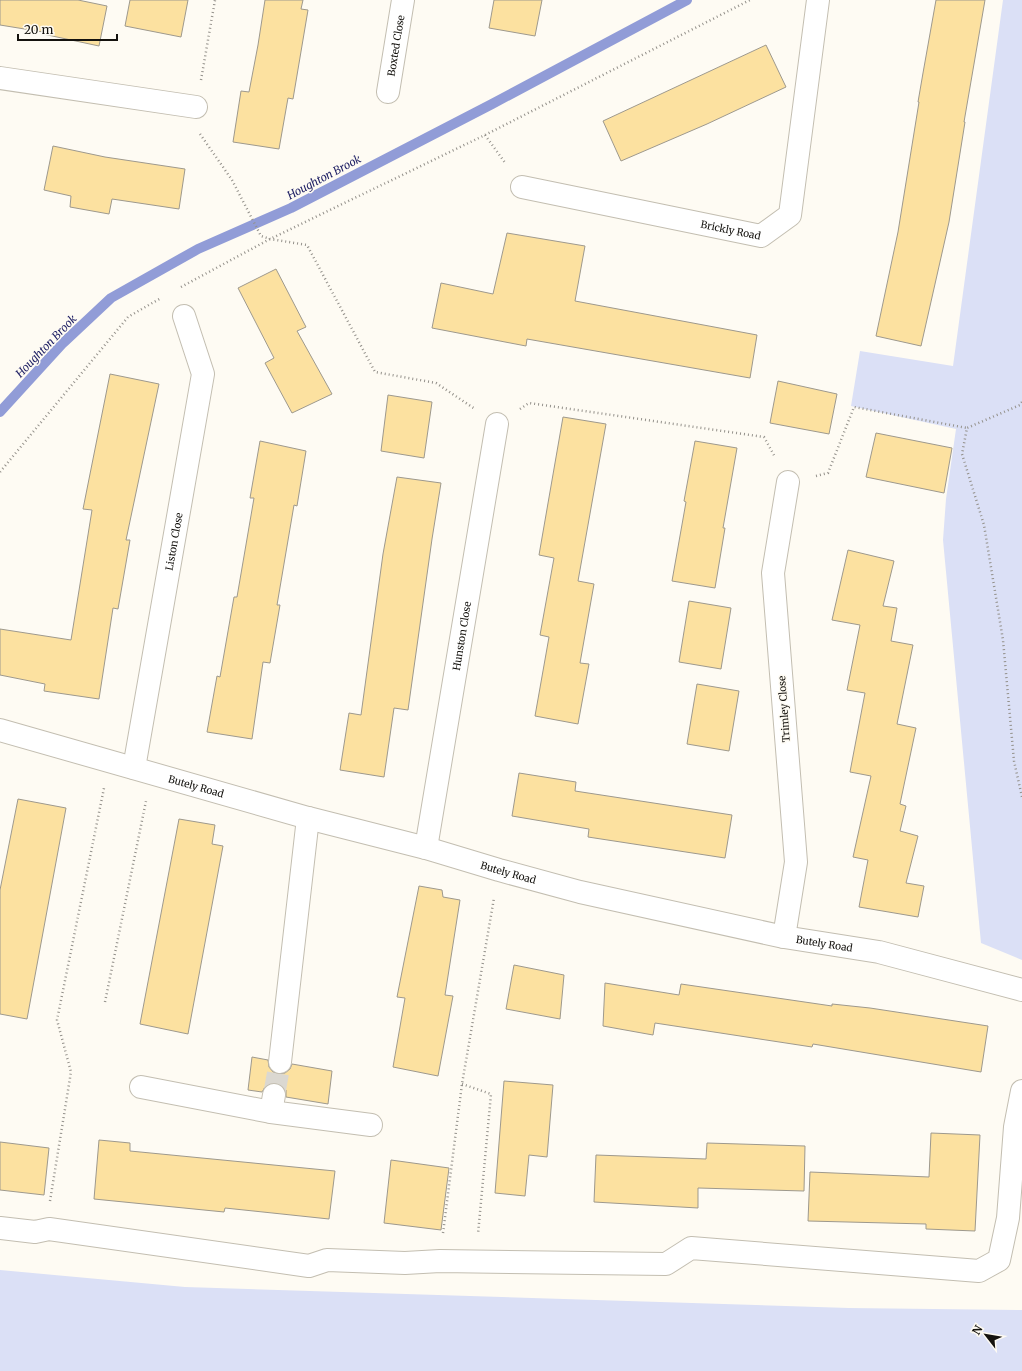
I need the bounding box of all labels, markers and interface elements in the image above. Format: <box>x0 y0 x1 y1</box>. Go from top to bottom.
street label: Boxted Close <box>384 14 407 77</box>
scale bar <box>18 16 117 42</box>
text: 20 m <box>24 22 53 37</box>
water label: Houghton Brook <box>284 152 363 203</box>
street label: Brickly Road <box>699 217 762 242</box>
water label: Houghton Brook <box>12 312 79 381</box>
street label: Liston Close <box>162 512 185 571</box>
street label: Hunston Close <box>449 600 474 671</box>
street label: Trimley Close <box>775 675 793 743</box>
street label: Butely Road <box>167 772 225 800</box>
street label: Butely Road <box>479 858 538 886</box>
street label: Butely Road <box>795 932 854 954</box>
north arrow <box>966 1315 1006 1355</box>
text: N <box>969 1322 986 1337</box>

